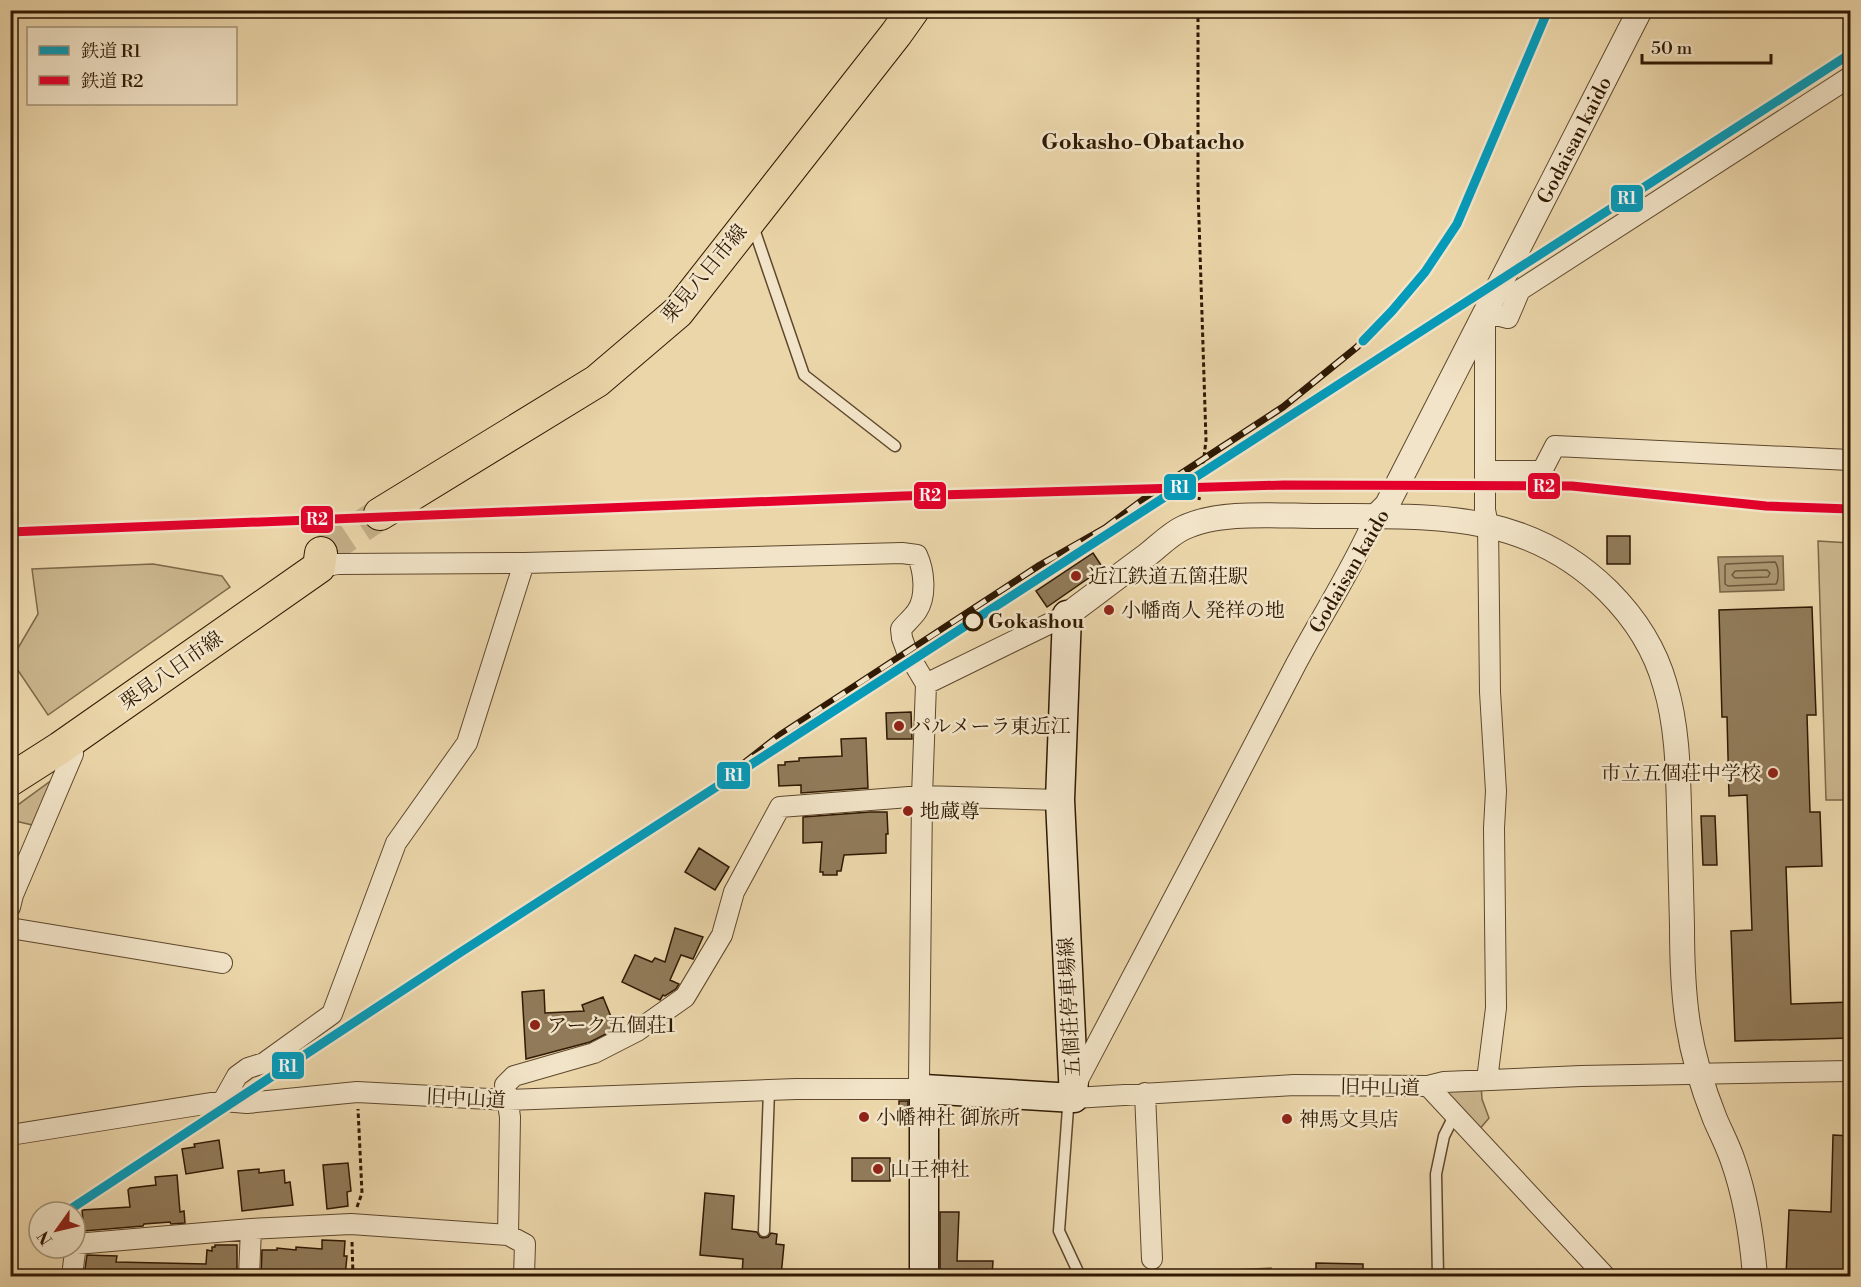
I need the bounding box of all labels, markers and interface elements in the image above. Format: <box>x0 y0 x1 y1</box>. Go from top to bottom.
legend <box>27 27 237 105</box>
scale bar <box>1642 27 1771 65</box>
text: 50 m <box>1651 37 1693 60</box>
text: 鉄道 R1 <box>81 40 141 63</box>
text: 鉄道 R2 <box>81 70 143 93</box>
street label: Godaisan kaido <box>1533 73 1618 208</box>
district label: Gokasho-Obatacho <box>1041 129 1245 156</box>
line badge: R1 <box>1610 184 1644 213</box>
text: R1 <box>1617 189 1637 209</box>
street label: 栗見八日市線 <box>657 220 753 328</box>
line badge: R2 <box>1527 472 1561 500</box>
line badge: R1 <box>1163 473 1197 501</box>
text: R2 <box>1533 477 1555 497</box>
text: R1 <box>1170 478 1190 498</box>
line badge: R2 <box>913 481 947 510</box>
text: R2 <box>919 486 941 506</box>
line badge: R2 <box>300 505 334 534</box>
street label: Godaisan kaido <box>1305 505 1396 638</box>
text: R2 <box>306 510 328 530</box>
place label: 近江鉄道五箇荘駅 <box>1088 565 1248 590</box>
marker: 近江鉄道五箇荘駅 <box>1069 569 1083 583</box>
place label: 小幡商人 発祥の地 <box>1121 599 1285 624</box>
marker: 小幡商人 発祥の地 <box>1102 603 1116 617</box>
place label: Gokashou <box>988 610 1085 635</box>
marker: Gokashou <box>963 611 983 631</box>
street label: 栗見八日市線 <box>116 627 228 716</box>
place label: パルメーラ東近江 <box>911 715 1070 740</box>
marker: パルメーラ東近江 <box>892 719 906 733</box>
line badge: R1 <box>716 761 751 790</box>
place label: 市立五個荘中学校 <box>1601 762 1761 787</box>
text: R1 <box>724 766 744 786</box>
marker: 市立五個荘中学校 <box>1766 766 1780 780</box>
place label: 地蔵尊 <box>920 800 980 825</box>
marker: 地蔵尊 <box>901 804 915 818</box>
street label: 五個荘停車場線 <box>1054 936 1087 1077</box>
place label: アーク五個荘1 <box>547 1014 675 1039</box>
marker: アーク五個荘1 <box>528 1018 542 1032</box>
line badge: R1 <box>271 1051 305 1080</box>
text: R1 <box>278 1057 298 1077</box>
street label: 旧中山道 <box>1340 1075 1420 1102</box>
street label: 旧中山道 <box>425 1085 507 1114</box>
place label: 小幡神社 御旅所 <box>876 1106 1020 1131</box>
place label: 神馬文具店 <box>1299 1108 1399 1133</box>
marker: 小幡神社 御旅所 <box>857 1110 871 1124</box>
marker: 神馬文具店 <box>1280 1112 1294 1126</box>
place label: 山王神社 <box>890 1158 970 1183</box>
marker: 山王神社 <box>871 1162 885 1176</box>
north arrow <box>27 1200 87 1260</box>
text: N <box>33 1227 57 1249</box>

